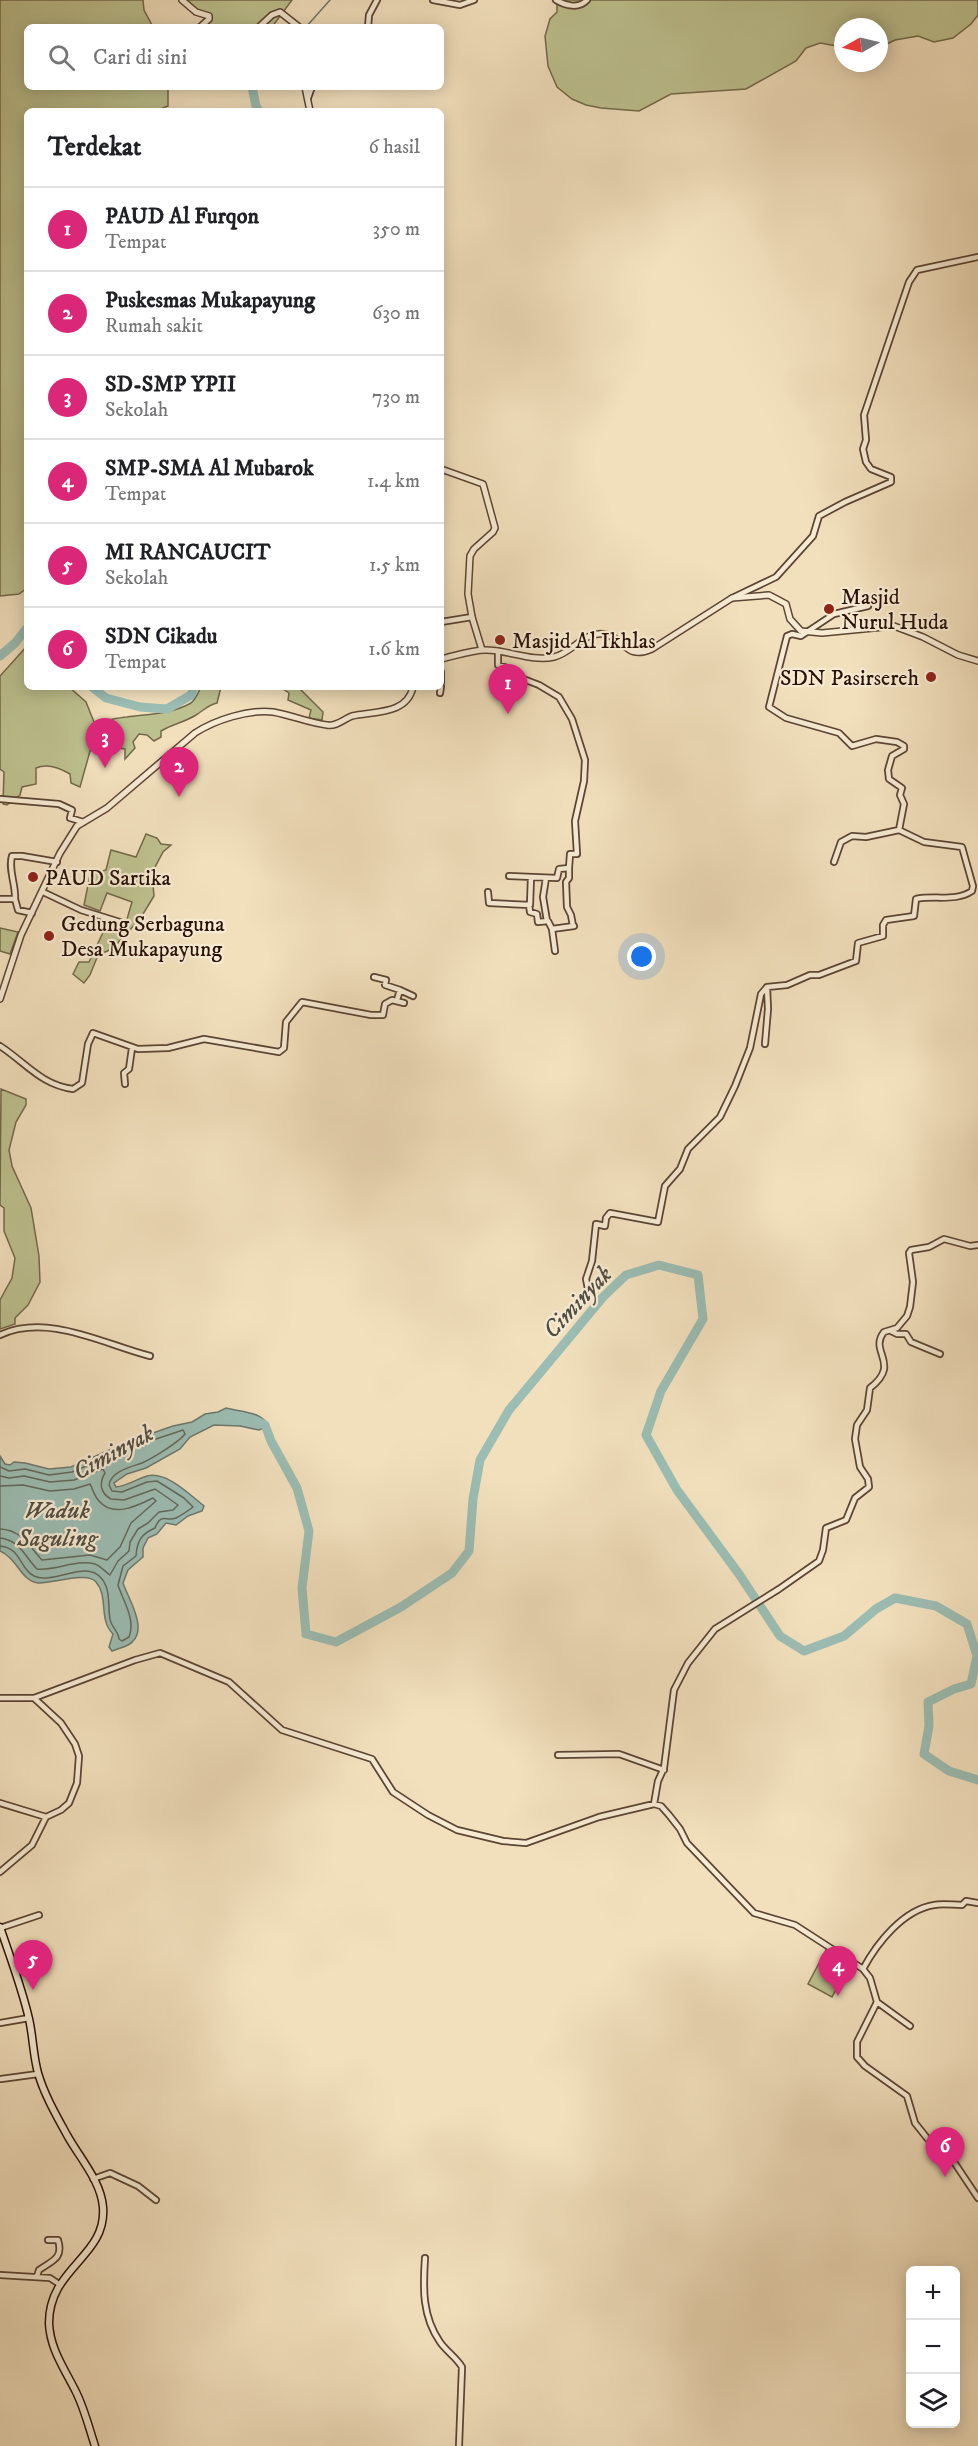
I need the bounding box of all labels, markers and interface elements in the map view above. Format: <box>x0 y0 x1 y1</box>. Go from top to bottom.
north arrow <box>834 18 888 72</box>
search box <box>24 24 444 90</box>
icon: search <box>45 41 78 74</box>
text: Cari di sini <box>93 44 187 71</box>
text: Terdekat <box>48 131 141 164</box>
text: 6 hasil <box>368 135 420 160</box>
text: PAUD Al Furqon <box>105 203 259 230</box>
text: 1 <box>64 217 71 242</box>
text: 350 m <box>373 217 420 242</box>
text: Tempat <box>105 230 166 255</box>
text: Puskesmas Mukapayung <box>105 287 315 314</box>
text: 2 <box>63 301 72 326</box>
text: 630 m <box>372 301 420 326</box>
text: Rumah sakit <box>105 314 203 339</box>
text: SD-SMP YPII <box>105 371 236 398</box>
text: 3 <box>64 385 71 410</box>
text: 730 m <box>372 385 420 410</box>
text: Sekolah <box>105 398 168 423</box>
text: SMP-SMA Al Mubarok <box>105 455 314 482</box>
text: 4 <box>62 469 73 494</box>
text: 1.4 km <box>367 469 420 494</box>
text: Tempat <box>105 482 166 507</box>
text: MI RANCAUCIT <box>105 539 271 566</box>
text: 5 <box>63 553 72 578</box>
text: 1.5 km <box>369 553 420 578</box>
text: Sekolah <box>105 566 168 591</box>
place label: Masjid Nurul Huda <box>841 584 949 636</box>
marker: Masjid Nurul Huda <box>822 602 836 616</box>
text: SDN Cikadu <box>105 623 217 650</box>
place label: Masjid Al Ikhlas <box>512 628 656 655</box>
marker: Masjid Al Ikhlas <box>493 633 507 647</box>
text: 6 <box>62 637 73 662</box>
text: 1.6 km <box>368 637 420 662</box>
text: Tempat <box>105 650 166 675</box>
pin: 1 <box>488 664 528 714</box>
place label: SDN Pasirsereh <box>780 665 919 692</box>
marker: SDN Pasirsereh <box>924 670 938 684</box>
pin: 3 <box>86 718 124 768</box>
pin: 2 <box>160 748 198 797</box>
place label: PAUD Sartika <box>45 865 172 892</box>
marker: PAUD Sartika <box>26 870 40 884</box>
place label: Gedung Serbaguna Desa Mukapayung <box>61 911 225 963</box>
marker: Gedung Serbaguna Desa Mukapayung <box>42 929 56 943</box>
your location <box>627 942 656 971</box>
water label: Ciminyak <box>537 1260 619 1345</box>
water label: Ciminyak <box>67 1418 160 1487</box>
water label: Waduk Saguling <box>16 1496 99 1554</box>
pin: 5 <box>14 1940 52 1990</box>
pin: 4 <box>818 1946 858 1996</box>
pin: 6 <box>926 2128 964 2177</box>
map controls <box>906 2266 960 2428</box>
button: + <box>906 2266 960 2320</box>
button: − <box>906 2320 960 2374</box>
button: layers <box>906 2374 960 2428</box>

